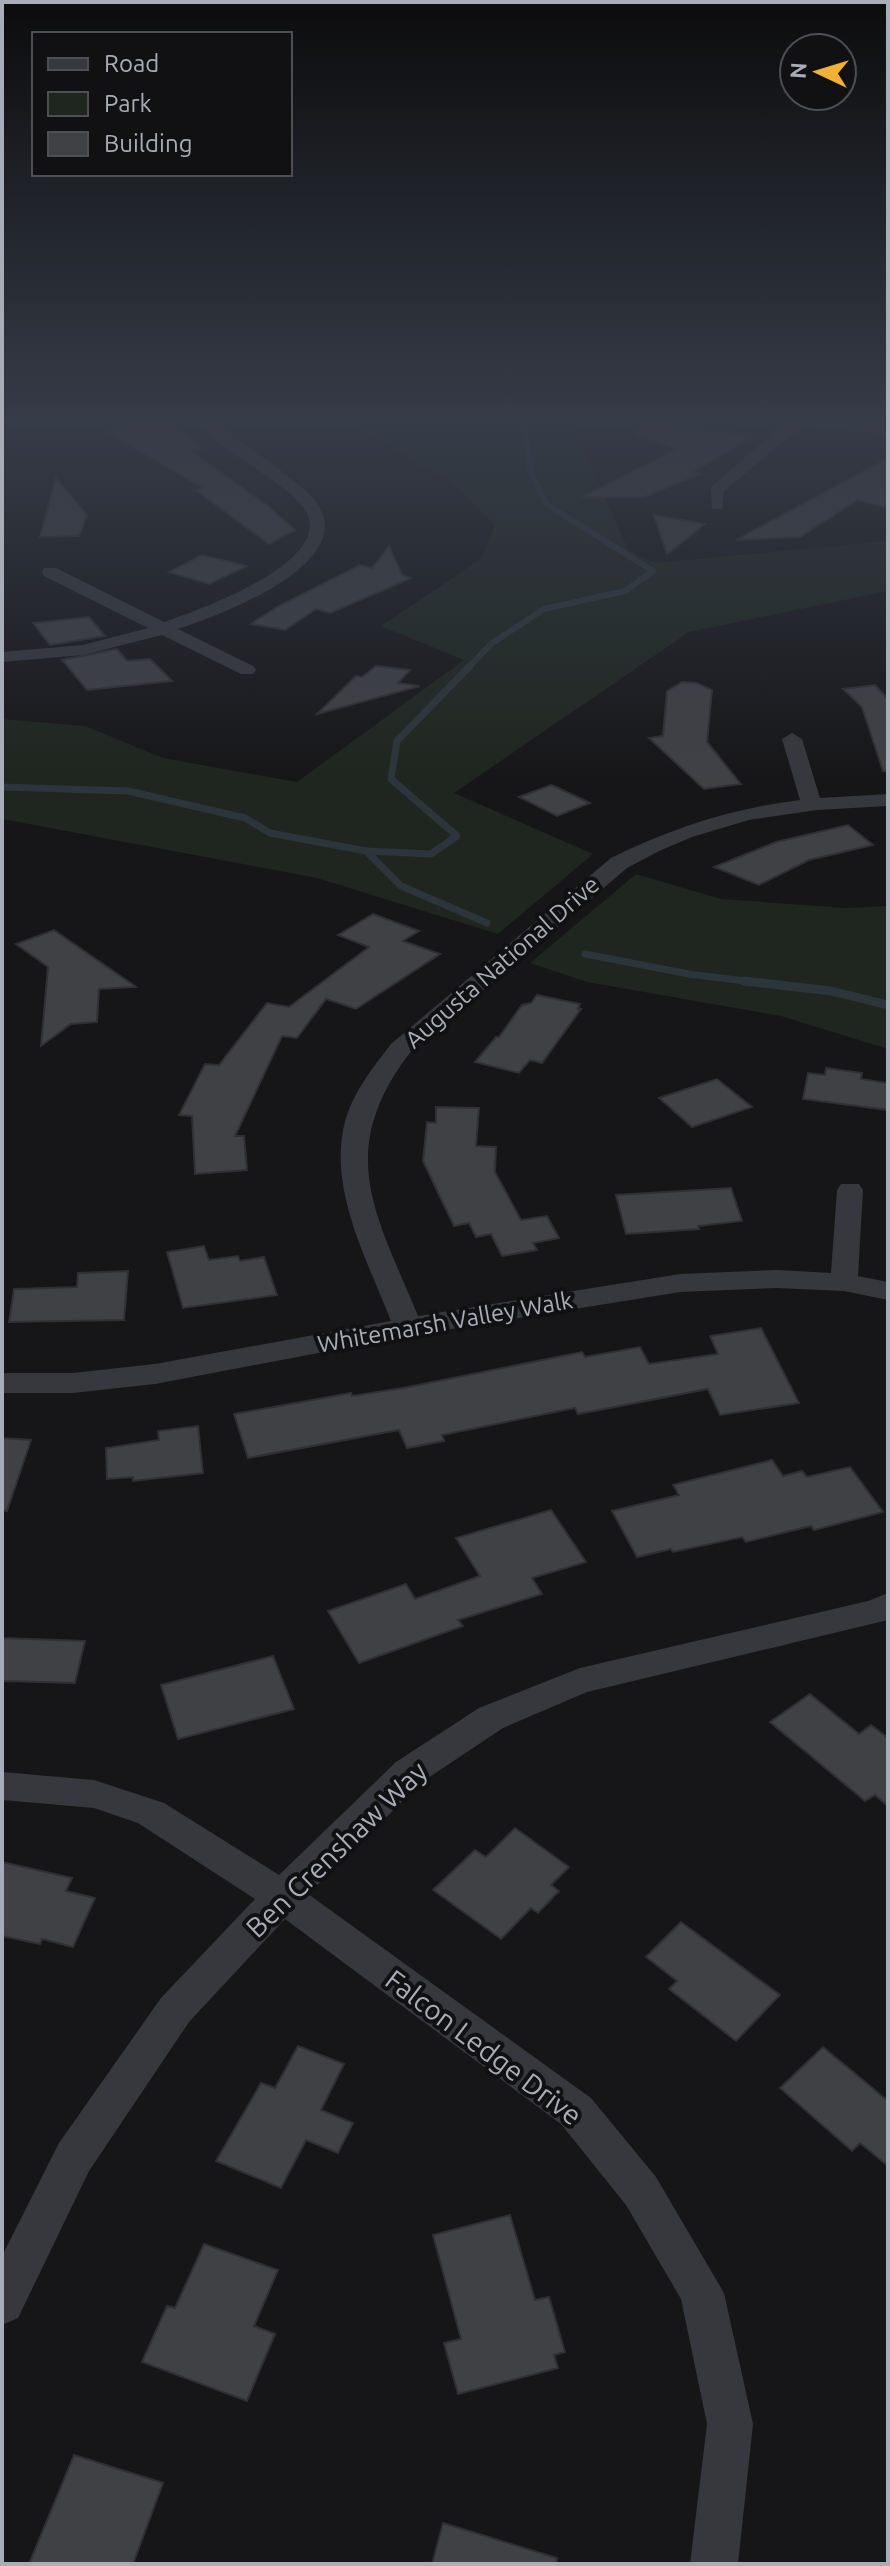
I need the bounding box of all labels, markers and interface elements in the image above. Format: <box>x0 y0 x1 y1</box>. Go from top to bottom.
legend <box>32 32 292 176</box>
north arrow <box>778 32 858 112</box>
text: Road <box>104 50 159 77</box>
text: N <box>785 62 811 80</box>
text: Park <box>104 90 152 117</box>
text: Building <box>104 130 192 157</box>
street label: Augusta National Drive <box>400 871 604 1053</box>
street label: Whitemarsh Valley Walk <box>315 1286 575 1358</box>
street label: Ben Crenshaw Way <box>239 1755 433 1943</box>
street label: Falcon Ledge Drive <box>380 1963 588 2131</box>

